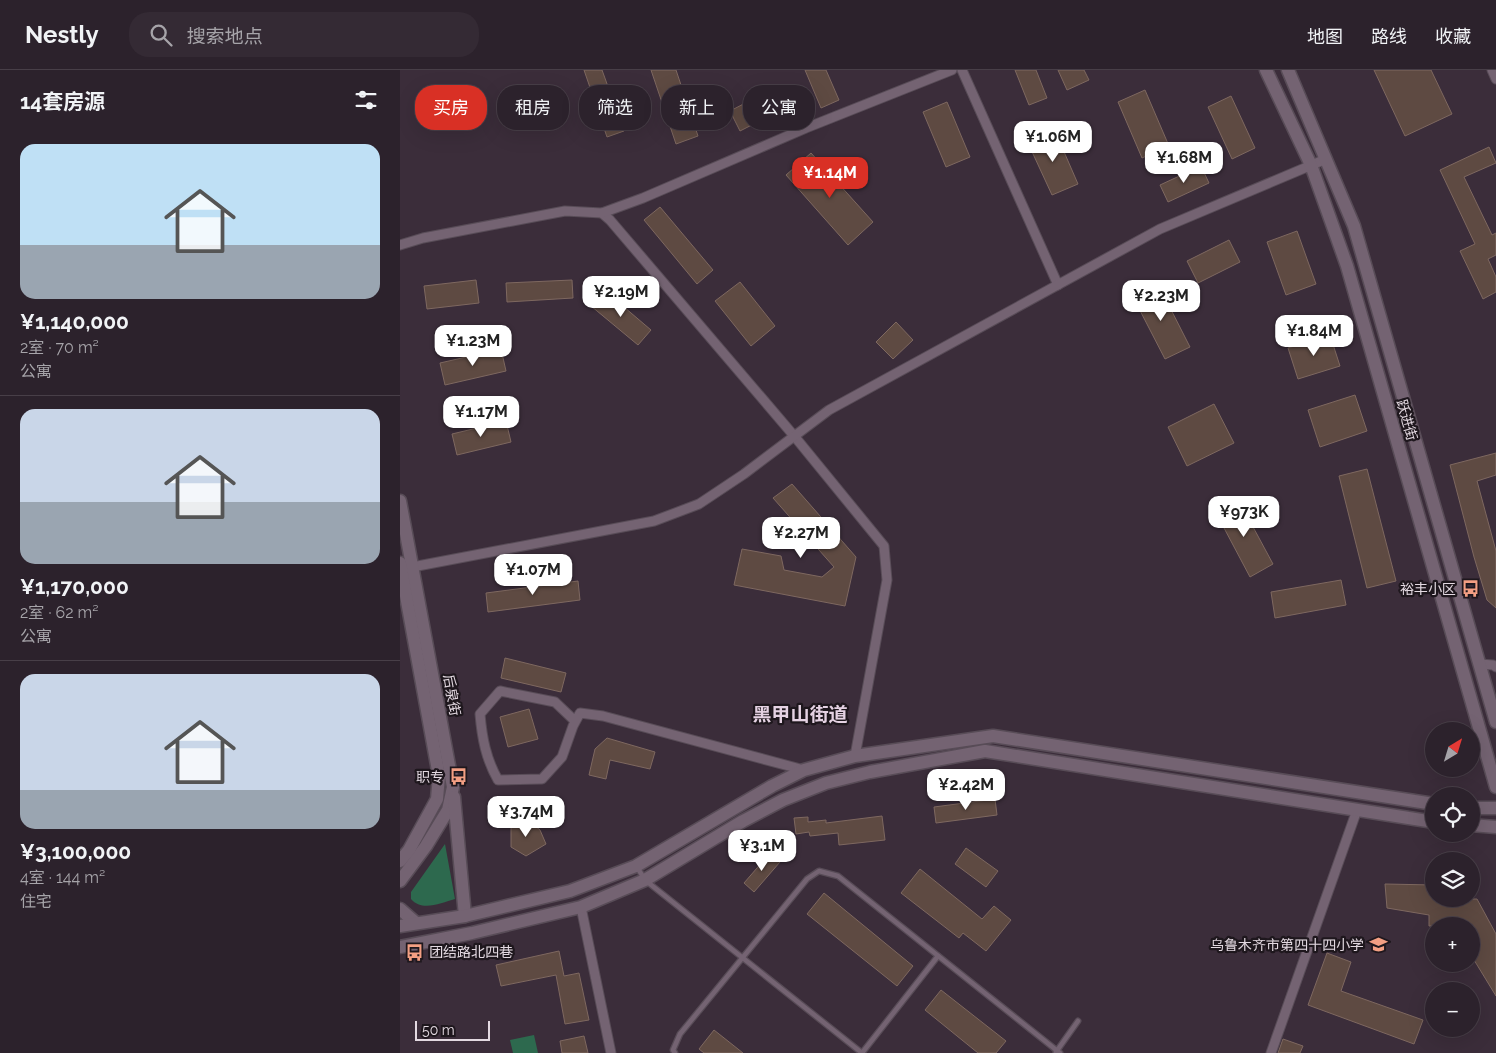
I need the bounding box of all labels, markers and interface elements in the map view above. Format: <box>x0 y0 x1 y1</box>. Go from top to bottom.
search box <box>129 12 479 57</box>
text: Nestly <box>25 20 99 49</box>
icon: search <box>147 21 175 49</box>
text: 搜索地点 <box>187 25 263 47</box>
text: 地图 <box>1307 26 1343 47</box>
text: 路线 <box>1371 26 1407 47</box>
text: 收藏 <box>1435 26 1471 47</box>
chip: 买房 <box>415 85 487 130</box>
chip: 租房 <box>497 85 569 130</box>
chip: 筛选 <box>579 85 651 130</box>
chip: 新上 <box>661 85 733 130</box>
chip: 公寓 <box>743 85 815 130</box>
icon: filters <box>352 86 380 114</box>
text: 14套房源 <box>20 89 105 114</box>
pin: ¥1.06M <box>1012 121 1094 163</box>
text: ¥1.06M <box>1025 127 1081 146</box>
pin: ¥1.68M <box>1143 142 1225 184</box>
text: ¥1.68M <box>1156 148 1212 167</box>
pin: ¥1.14M <box>789 156 871 199</box>
text: ¥1.14M <box>803 163 857 182</box>
icon: home <box>155 176 245 266</box>
pin: ¥2.19M <box>580 276 662 318</box>
pin: ¥2.23M <box>1120 280 1202 322</box>
text: ¥2.19M <box>593 282 649 301</box>
text: ¥2.23M <box>1133 286 1189 305</box>
text: ¥1,140,000 <box>20 309 129 334</box>
pin: ¥1.84M <box>1273 314 1355 357</box>
text: ¥1.84M <box>1286 321 1342 340</box>
pin: ¥1.23M <box>432 324 514 367</box>
text: ¥1.23M <box>446 331 500 350</box>
text: 2室 · 70 m² <box>20 338 99 357</box>
text: 公寓 <box>20 362 52 381</box>
pin: ¥1.17M <box>440 396 522 438</box>
street label: 跃进街 <box>1394 398 1420 442</box>
text: ¥1.17M <box>454 402 508 421</box>
icon: home <box>155 442 245 532</box>
pin: ¥973K <box>1209 496 1279 538</box>
text: ¥973K <box>1219 502 1269 521</box>
pin: ¥2.27M <box>760 516 842 559</box>
text: ¥2.27M <box>773 523 829 542</box>
pin: ¥1.07M <box>492 554 574 596</box>
text: ¥1.07M <box>505 560 561 579</box>
text: ¥1,170,000 <box>20 574 129 599</box>
bus stop icon: 裕丰小区 <box>1460 579 1480 599</box>
place label: 裕丰小区 <box>1400 581 1456 597</box>
text: 2室 · 62 m² <box>20 603 99 622</box>
text: 公寓 <box>20 627 52 646</box>
street label: 后泉街 <box>440 673 464 717</box>
district label: 黑甲山街道 <box>752 703 848 725</box>
icon: home <box>155 707 245 797</box>
north arrow <box>1425 722 1480 778</box>
map controls <box>1425 722 1480 1037</box>
bus stop icon: 职专 <box>448 767 468 787</box>
pin: ¥2.42M <box>925 768 1007 811</box>
place label: 职专 <box>416 769 444 785</box>
text: ¥2.42M <box>938 775 994 794</box>
button: locate <box>1425 787 1480 842</box>
pin: ¥3.74M <box>485 796 567 838</box>
text: ¥3.74M <box>499 802 553 821</box>
pin: ¥3.1M <box>727 830 797 872</box>
text: ¥3.1M <box>739 836 785 855</box>
text: ¥3,100,000 <box>20 839 131 864</box>
button: layers <box>1425 852 1480 907</box>
text: 4室 · 144 m² <box>20 868 105 887</box>
text: 住宅 <box>20 892 52 911</box>
button: + <box>1425 917 1480 972</box>
school or university icon: 乌鲁木齐市第四十四小学 <box>1368 935 1388 955</box>
place label: 乌鲁木齐市第四十四小学 <box>1210 937 1364 953</box>
bus stop icon: 团结路北四巷 <box>405 942 425 962</box>
place label: 团结路北四巷 <box>429 944 513 960</box>
button: − <box>1425 982 1480 1037</box>
scale bar <box>415 1018 490 1041</box>
text: 50 m <box>422 1022 455 1038</box>

